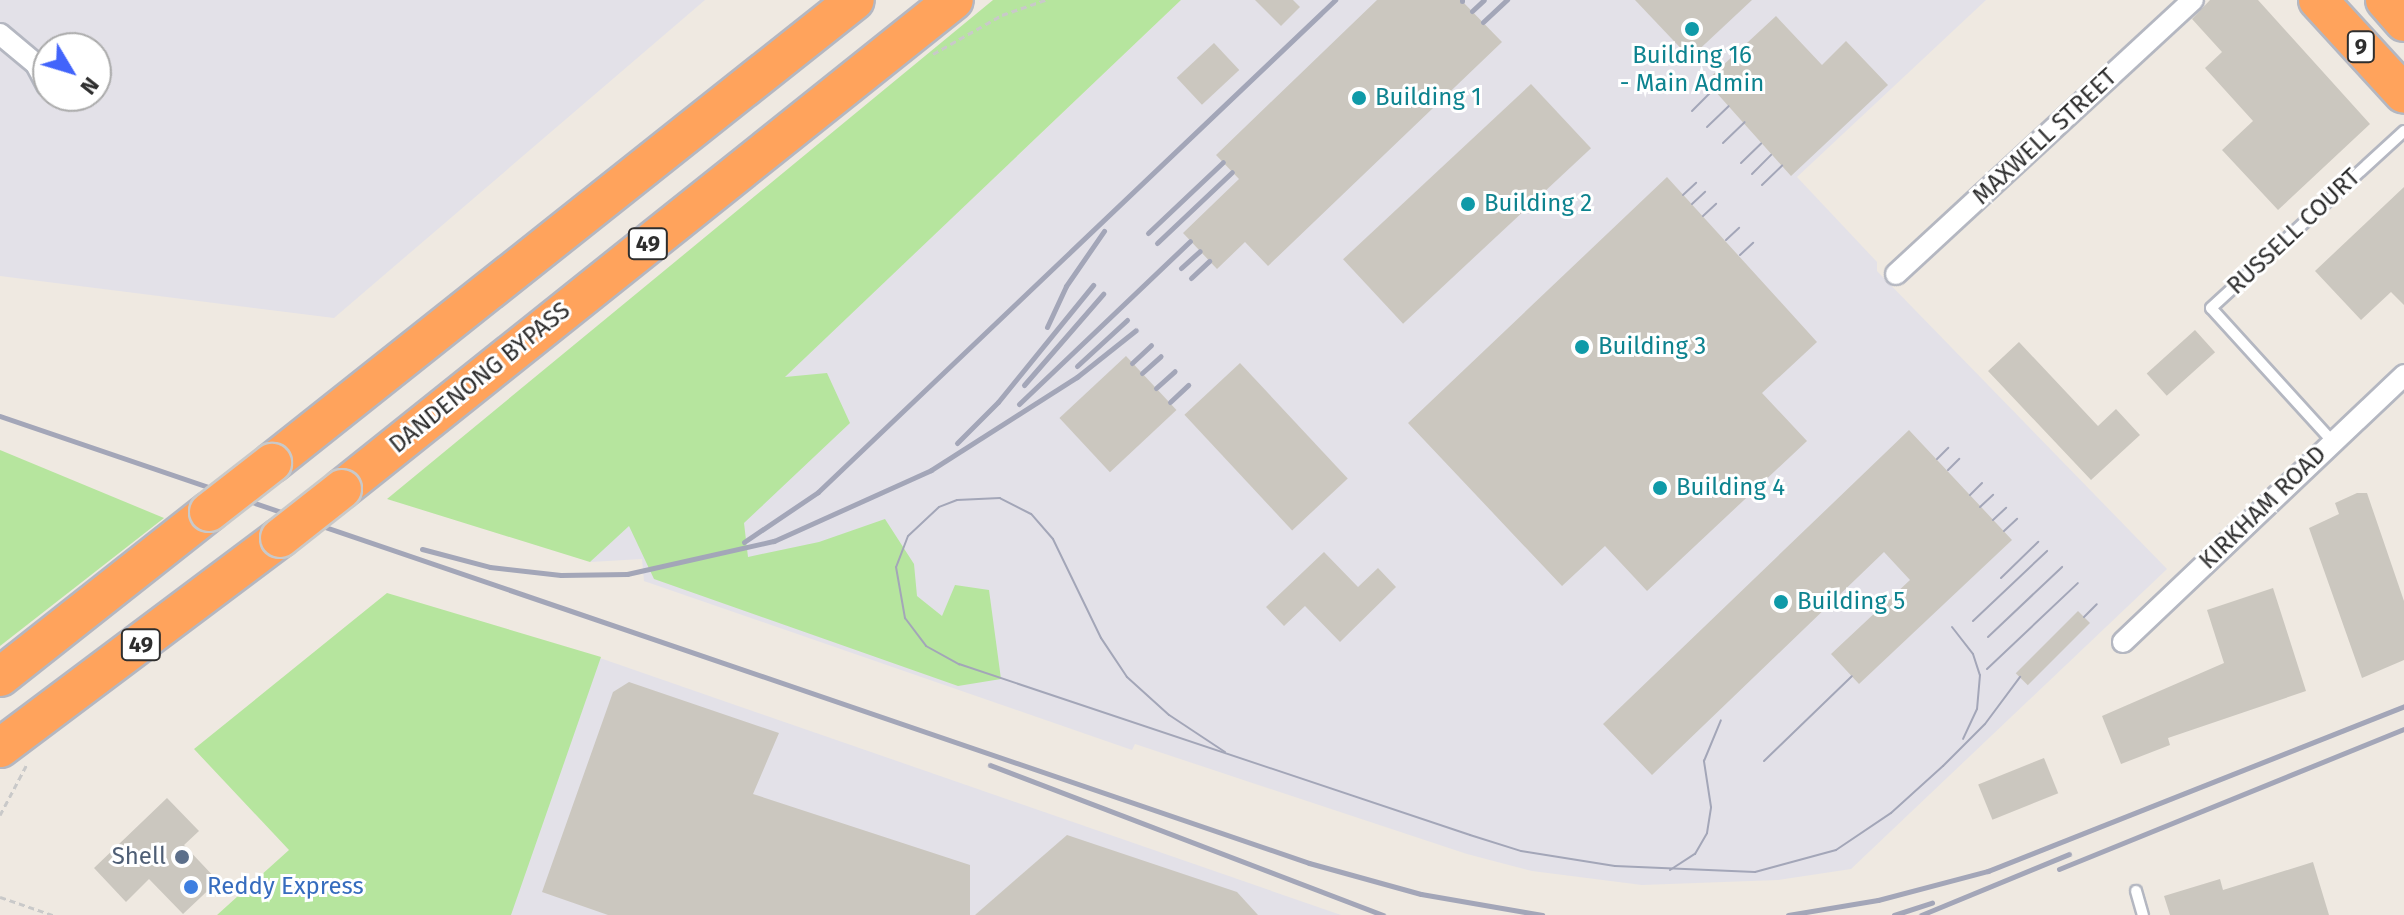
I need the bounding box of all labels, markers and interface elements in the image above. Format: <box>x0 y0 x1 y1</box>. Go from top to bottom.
marker: Building 16 - Main Admin <box>1683 20 1701 38</box>
road number: 9 <box>2345 29 2377 65</box>
north arrow <box>32 32 112 112</box>
place label: Building 16 - Main Admin <box>1620 42 1764 98</box>
street label: MAXWELL STREET <box>1967 63 2123 211</box>
text: N <box>75 72 105 100</box>
place label: Building 1 <box>1375 84 1482 112</box>
marker: Building 1 <box>1350 89 1368 107</box>
street label: RUSSELL COURT <box>2222 163 2366 301</box>
place label: Building 2 <box>1484 190 1592 218</box>
marker: Building 2 <box>1459 195 1477 213</box>
road number: 49 <box>626 226 670 262</box>
street label: DANDENONG BYPASS <box>384 296 576 460</box>
place label: Building 3 <box>1598 333 1706 361</box>
marker: Building 3 <box>1573 338 1591 356</box>
street label: KIRKHAM ROAD <box>2194 440 2332 576</box>
place label: Building 4 <box>1676 474 1785 502</box>
marker: Building 4 <box>1651 479 1669 497</box>
place label: Building 5 <box>1797 588 1905 616</box>
marker: Building 5 <box>1772 593 1790 611</box>
road number: 49 <box>119 627 163 663</box>
place label: Shell <box>112 843 166 871</box>
marker: Shell <box>173 848 191 866</box>
place label: Reddy Express <box>207 873 364 901</box>
marker: Reddy Express <box>182 878 200 896</box>

